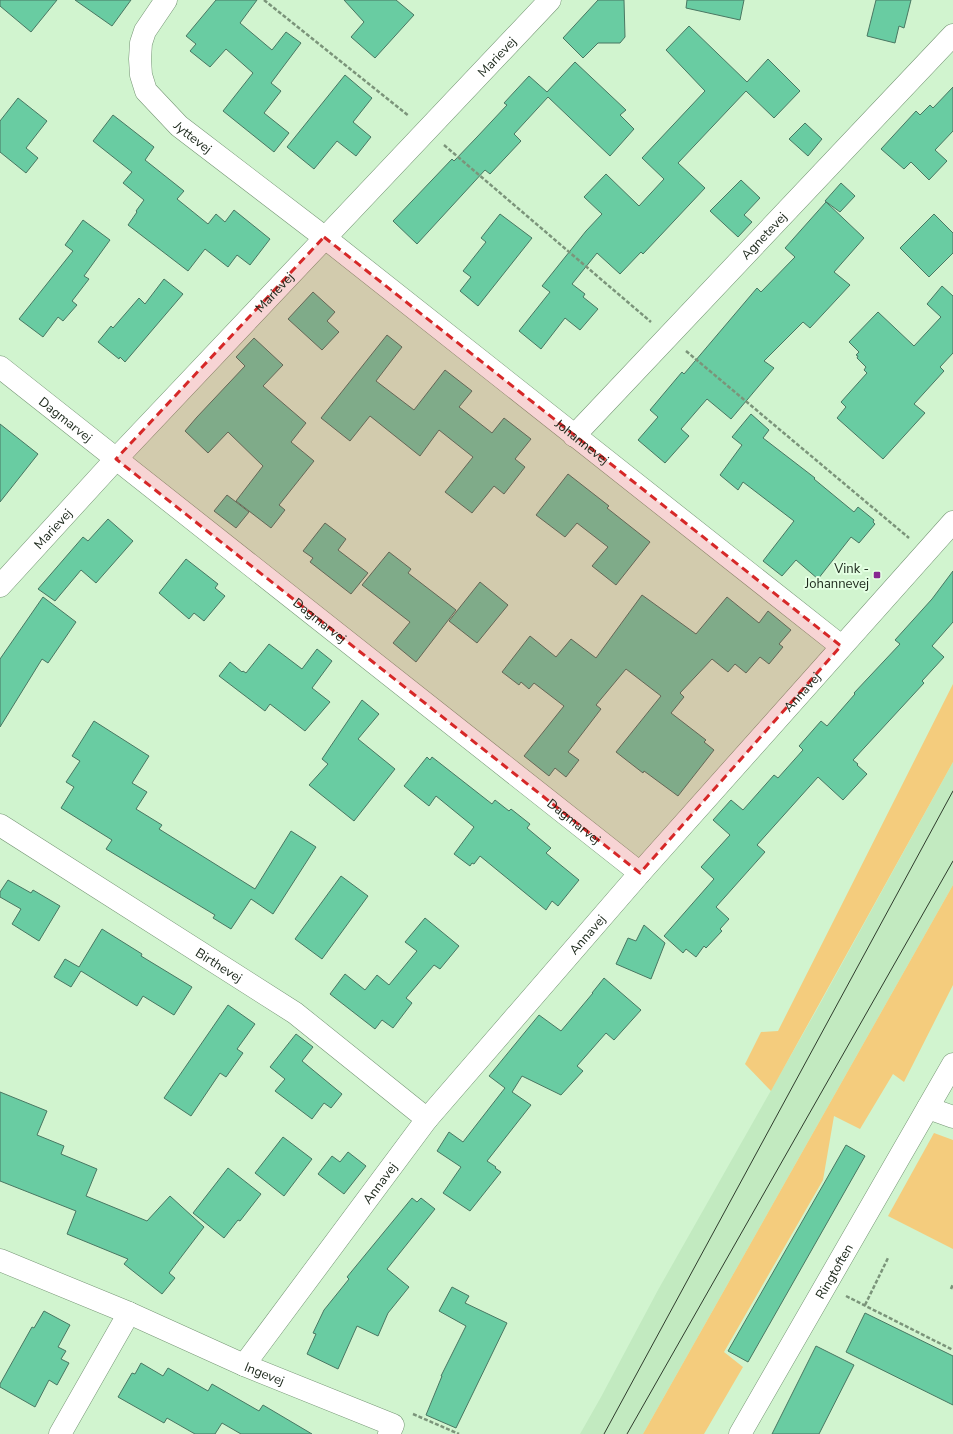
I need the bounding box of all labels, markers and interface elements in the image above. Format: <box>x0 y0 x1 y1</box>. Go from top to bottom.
street label: Marievej <box>474 33 521 81</box>
street label: Jyttevej <box>168 117 215 158</box>
street label: Agnetevej <box>737 208 791 264</box>
street label: Marievej <box>251 269 298 317</box>
street label: Dagmarvej <box>35 393 96 447</box>
street label: Johannevej <box>550 415 612 469</box>
street label: Marievej <box>30 505 77 553</box>
place label: Vink - Johannevej <box>804 560 869 593</box>
marker: Vink - Johannevej <box>872 570 882 580</box>
street label: Dagmarvej <box>289 594 350 648</box>
street label: Annavej <box>780 669 825 716</box>
street label: Dagmarvej <box>543 795 604 849</box>
street label: Annavej <box>565 911 610 959</box>
street label: Birthevej <box>192 944 246 987</box>
street label: Annavej <box>359 1159 402 1208</box>
street label: Ringtoften <box>812 1241 858 1303</box>
street label: Ingevej <box>242 1358 287 1390</box>

